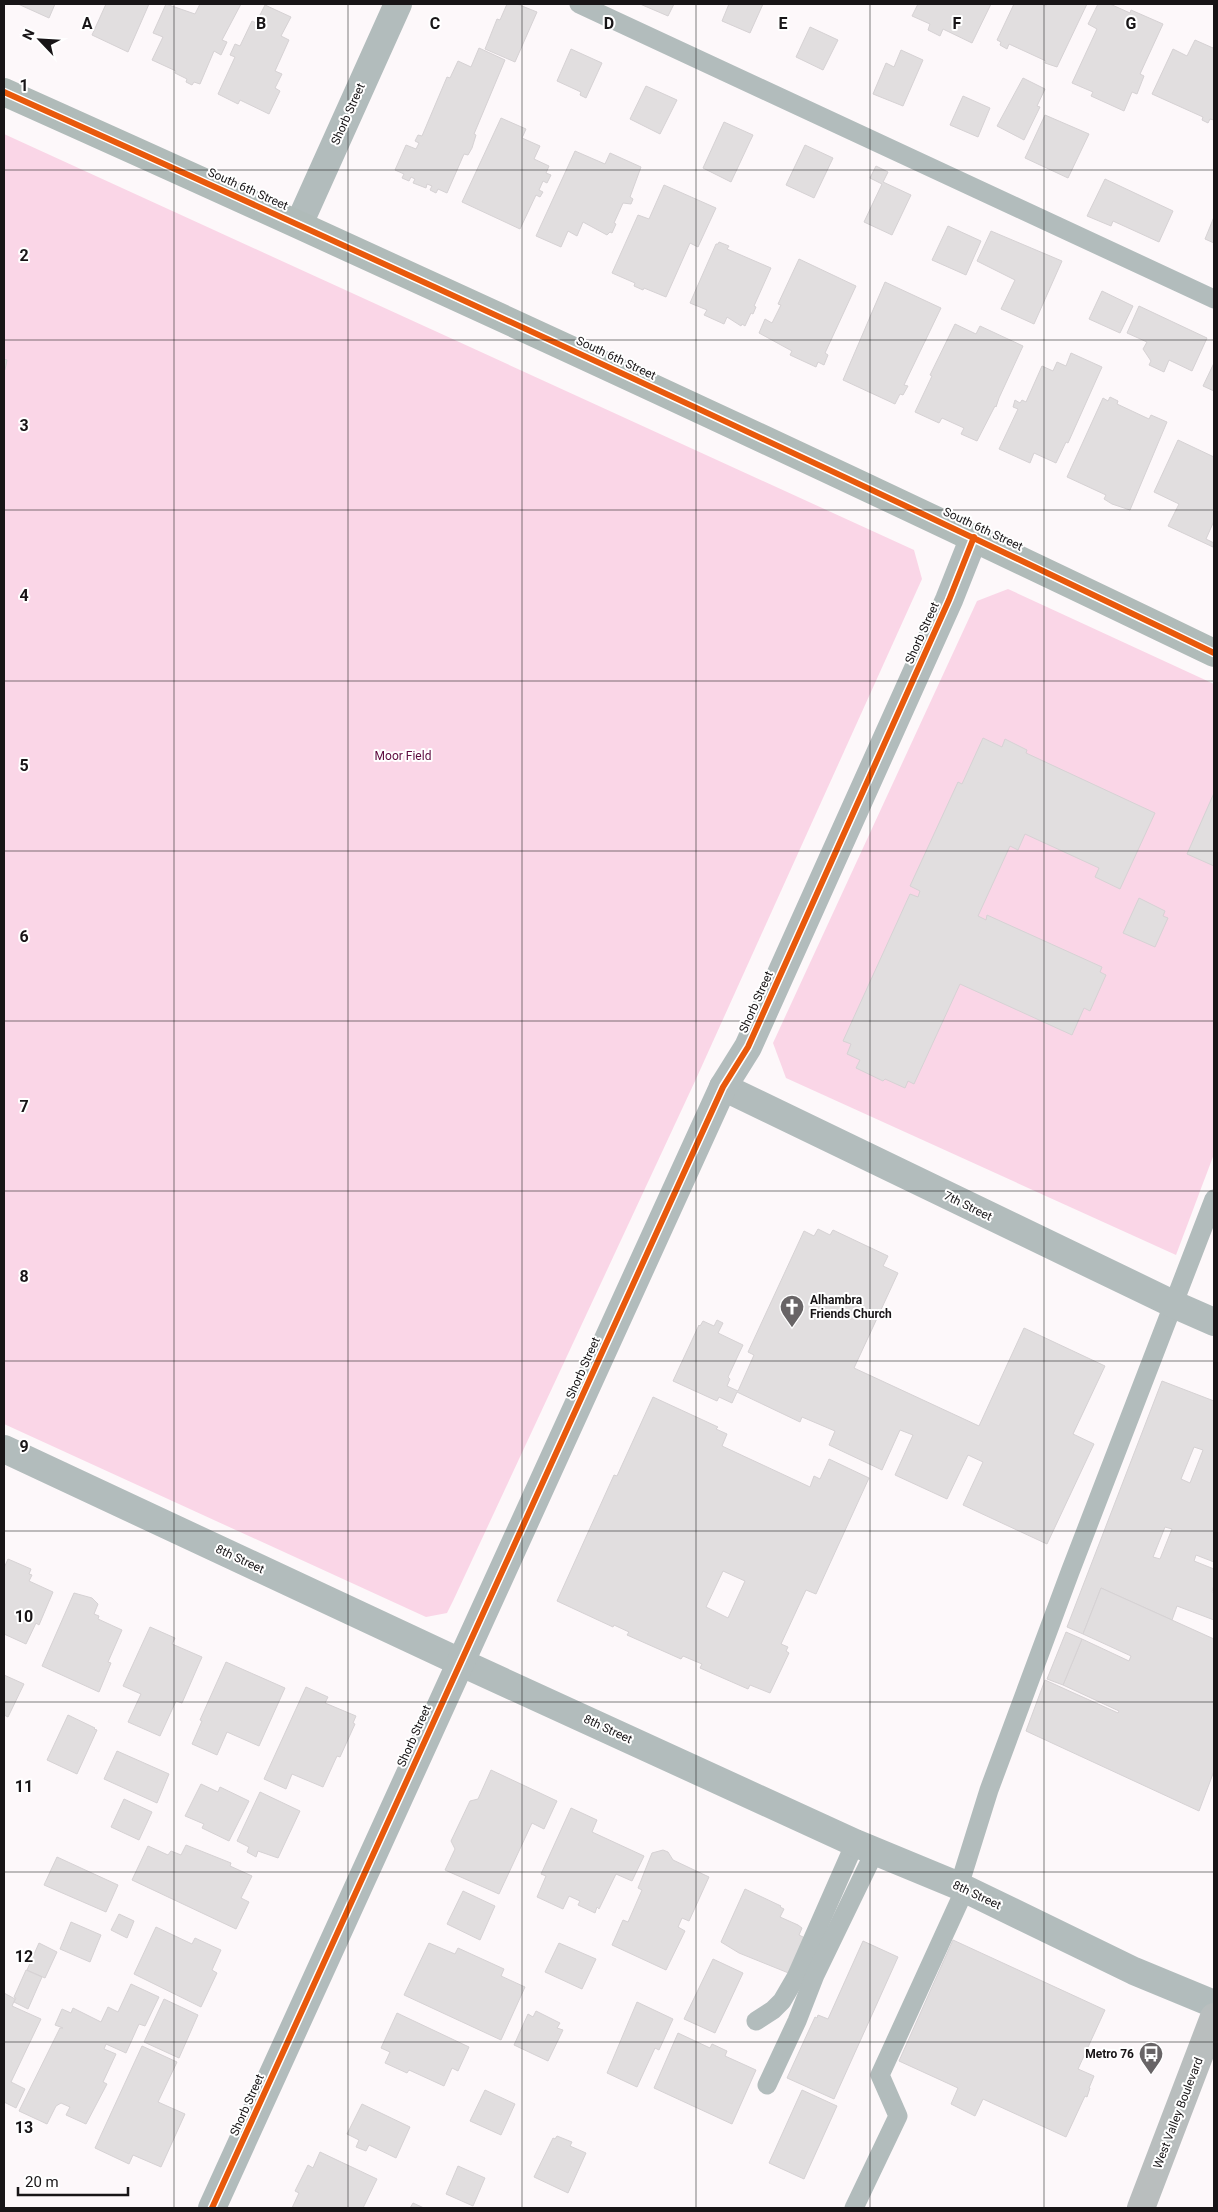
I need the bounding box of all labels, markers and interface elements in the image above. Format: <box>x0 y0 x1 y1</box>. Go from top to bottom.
text: A <box>82 14 93 33</box>
text: B <box>256 14 266 33</box>
text: C <box>430 14 440 33</box>
text: D <box>604 14 614 33</box>
text: E <box>779 14 788 33</box>
text: F <box>953 14 962 33</box>
text: G <box>1126 14 1137 33</box>
north arrow <box>15 15 65 65</box>
text: N <box>19 27 38 42</box>
text: 1 <box>19 76 29 95</box>
street label: Shorb Street <box>328 81 368 147</box>
street label: South 6th Street <box>206 165 290 213</box>
text: 2 <box>19 246 29 265</box>
street label: South 6th Street <box>574 333 658 383</box>
text: 3 <box>19 416 29 435</box>
street label: South 6th Street <box>941 504 1025 554</box>
text: 4 <box>19 586 29 605</box>
street label: Shorb Street <box>902 600 942 666</box>
park label: Moor Field <box>375 749 431 763</box>
text: 5 <box>19 756 29 775</box>
text: 6 <box>19 927 29 946</box>
street label: Shorb Street <box>736 969 776 1035</box>
text: 7 <box>19 1097 29 1116</box>
street label: 7th Street <box>942 1188 994 1224</box>
text: 8 <box>19 1267 29 1286</box>
place label: Alhambra Friends Church <box>810 1293 892 1321</box>
church icon: Alhambra Friends Church <box>779 1294 805 1328</box>
street label: Shorb Street <box>563 1335 603 1401</box>
text: 9 <box>19 1437 29 1456</box>
street label: 8th Street <box>214 1542 267 1576</box>
text: 10 <box>15 1607 33 1626</box>
street label: Shorb Street <box>394 1703 434 1769</box>
street label: 8th Street <box>582 1712 635 1746</box>
text: 11 <box>15 1777 33 1796</box>
street label: 8th Street <box>951 1878 1004 1912</box>
text: 12 <box>15 1947 33 1966</box>
bus stop icon: Metro 76 <box>1138 2041 1164 2075</box>
place label: Metro 76 <box>1085 2047 1134 2061</box>
street label: West Valley Boulevard <box>1150 2056 1206 2170</box>
street label: Shorb Street <box>227 2072 267 2138</box>
text: 13 <box>15 2118 33 2137</box>
scale bar <box>18 2164 128 2196</box>
text: 20 m <box>25 2173 59 2191</box>

